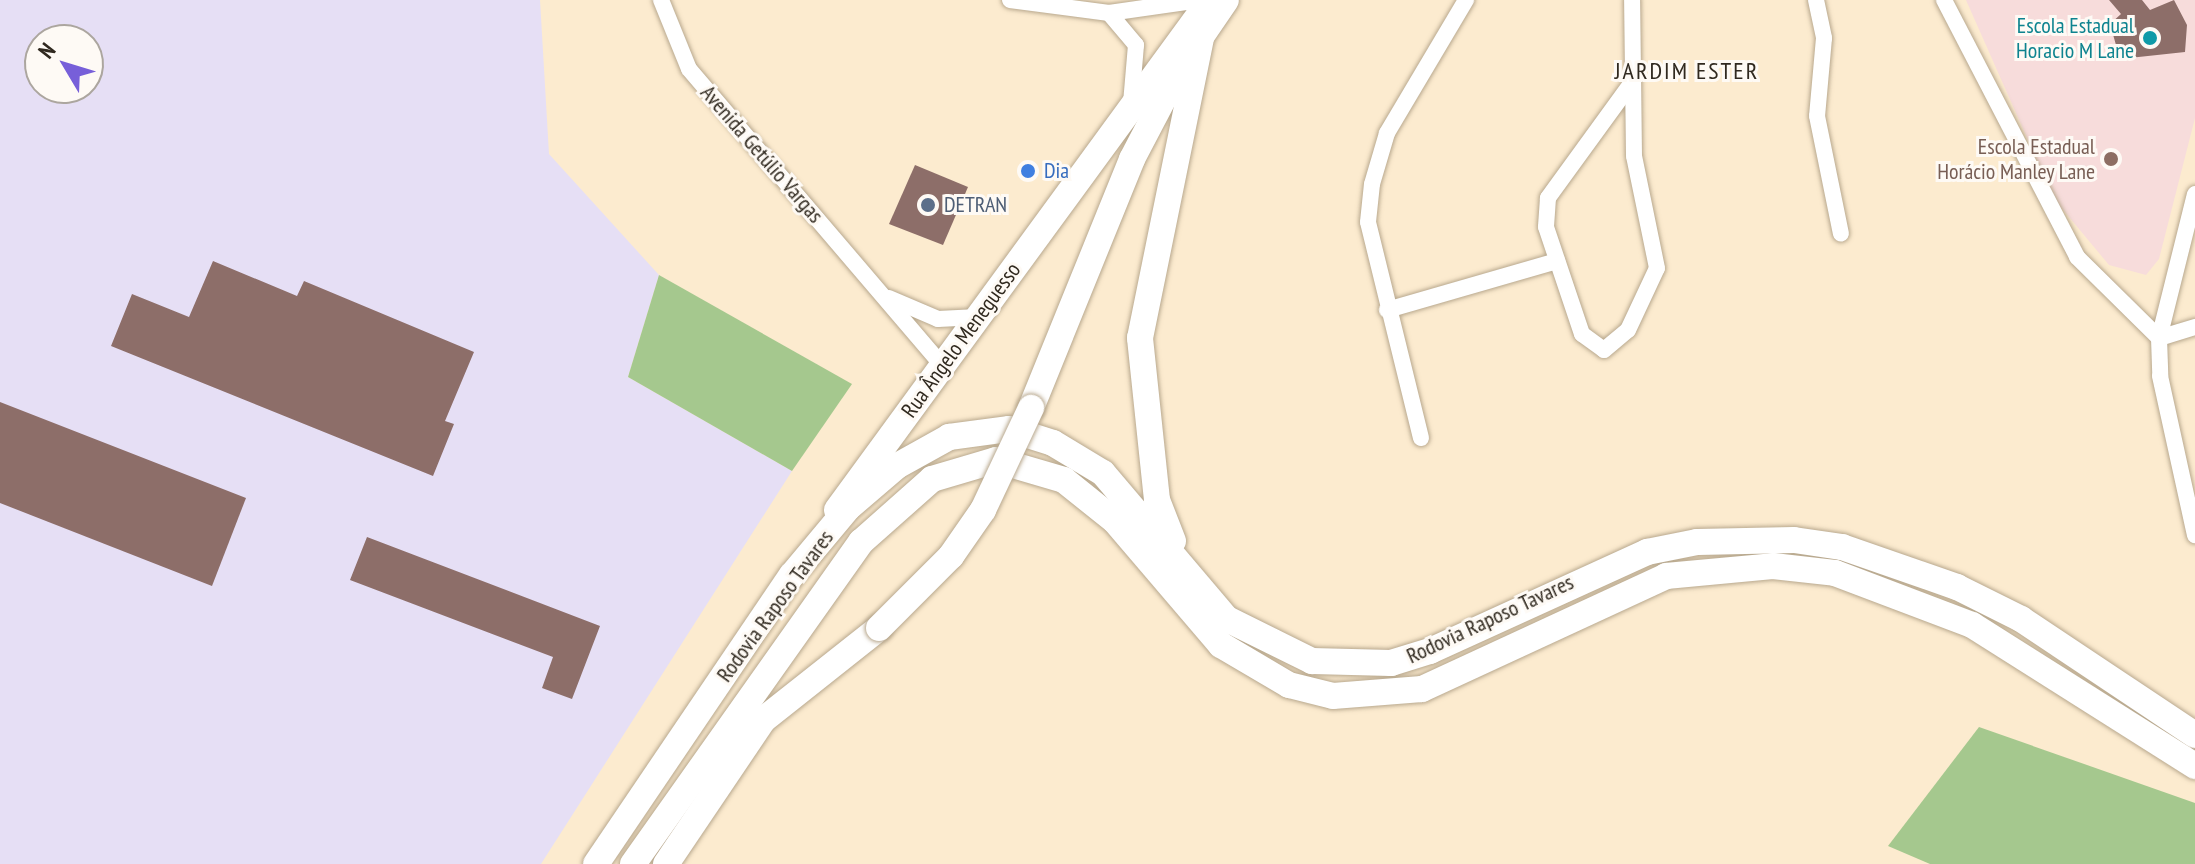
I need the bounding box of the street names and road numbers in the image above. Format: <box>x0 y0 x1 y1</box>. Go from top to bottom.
street label: Avenida Getúlio Vargas <box>695 80 829 228</box>
street label: Rua Ângelo Meneguesso <box>896 257 1026 423</box>
street label: Rodovia Raposo Tavares <box>711 525 839 687</box>
street label: Rodovia Raposo Tavares <box>1402 569 1578 669</box>

